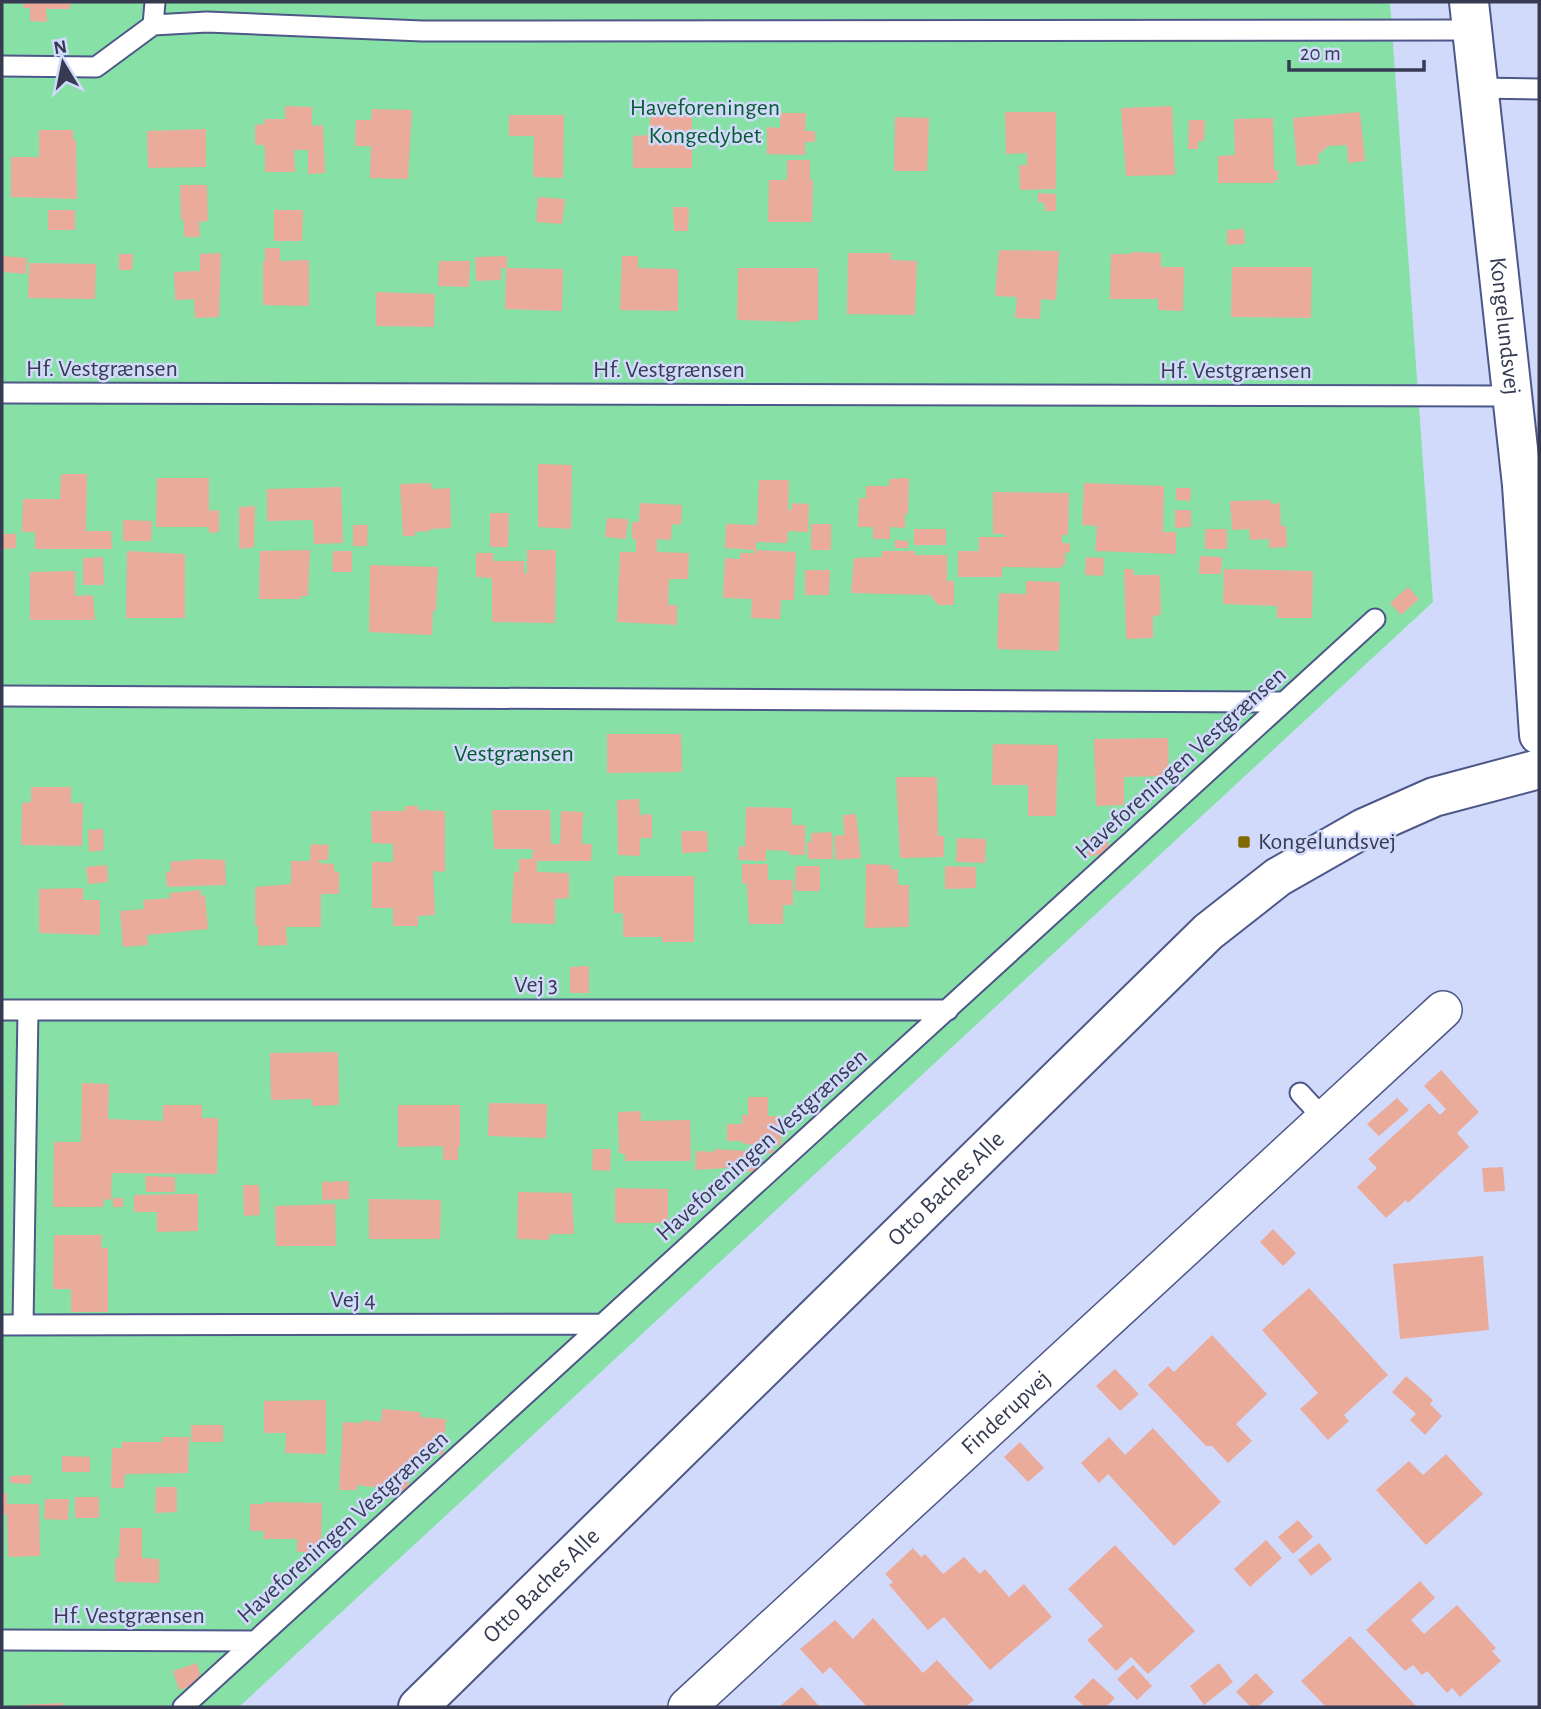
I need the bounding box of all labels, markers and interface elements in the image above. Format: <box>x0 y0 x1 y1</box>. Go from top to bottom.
north arrow <box>28 28 98 98</box>
scale bar <box>1289 28 1424 72</box>
text: N <box>52 37 68 58</box>
text: 20 m <box>1300 43 1341 64</box>
park label: Haveforeningen Kongedybet <box>630 96 780 148</box>
street label: Kongelundsvej <box>1485 256 1524 396</box>
street label: Hf. Vestgrænsen <box>26 357 178 381</box>
street label: Hf. Vestgrænsen <box>593 358 745 382</box>
street label: Hf. Vestgrænsen <box>1160 359 1312 383</box>
street label: Haveforeningen Vestgrænsen <box>1071 662 1291 864</box>
park label: Vestgrænsen <box>454 742 574 766</box>
place label: Kongelundsvej <box>1258 830 1396 854</box>
marker: Kongelundsvej <box>1236 834 1252 850</box>
street label: Vej 3 <box>514 973 558 997</box>
street label: Haveforeningen Vestgrænsen <box>652 1044 872 1246</box>
street label: Otto Baches Alle <box>883 1127 1009 1251</box>
street label: Vej 4 <box>330 1288 376 1312</box>
street label: Finderupvej <box>957 1366 1055 1459</box>
street label: Haveforeningen Vestgrænsen <box>233 1426 453 1628</box>
street label: Otto Baches Alle <box>479 1524 604 1648</box>
street label: Hf. Vestgrænsen <box>53 1604 205 1628</box>

